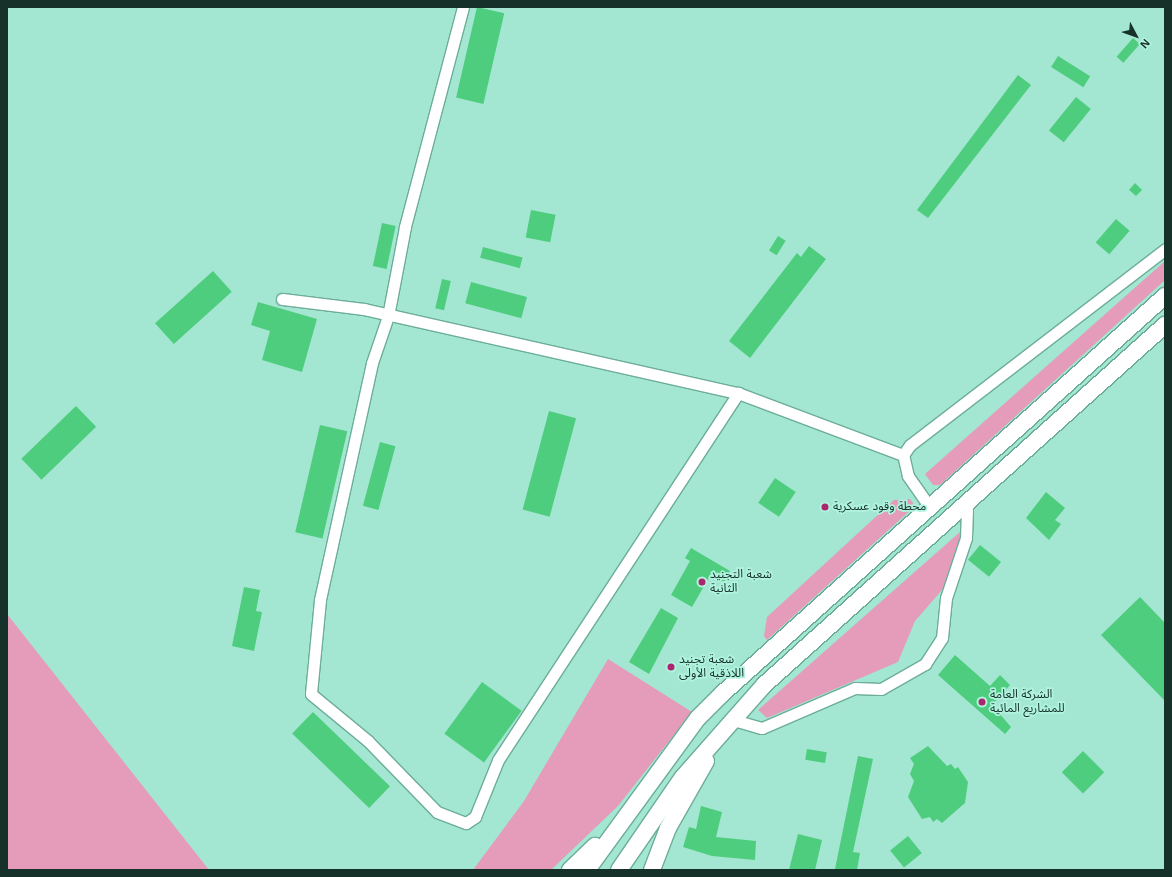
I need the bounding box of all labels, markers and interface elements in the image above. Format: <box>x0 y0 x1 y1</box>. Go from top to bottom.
north arrow <box>1116 16 1156 56</box>
text: N <box>1138 37 1152 51</box>
place label: محطة وقود عسكرية <box>833 500 926 514</box>
marker: محطة وقود عسكرية <box>820 502 830 512</box>
place label: شعبة التجنيد الثانية <box>710 568 772 596</box>
marker: شعبة التجنيد الثانية <box>697 577 707 587</box>
place label: شعبة تجنيد اللاذقية الأولى <box>679 653 744 681</box>
marker: شعبة تجنيد اللاذقية الأولى <box>666 662 676 672</box>
place label: الشركة العامة للمشاريع المائية <box>990 688 1065 716</box>
marker: الشركة العامة للمشاريع المائية <box>977 697 987 707</box>

